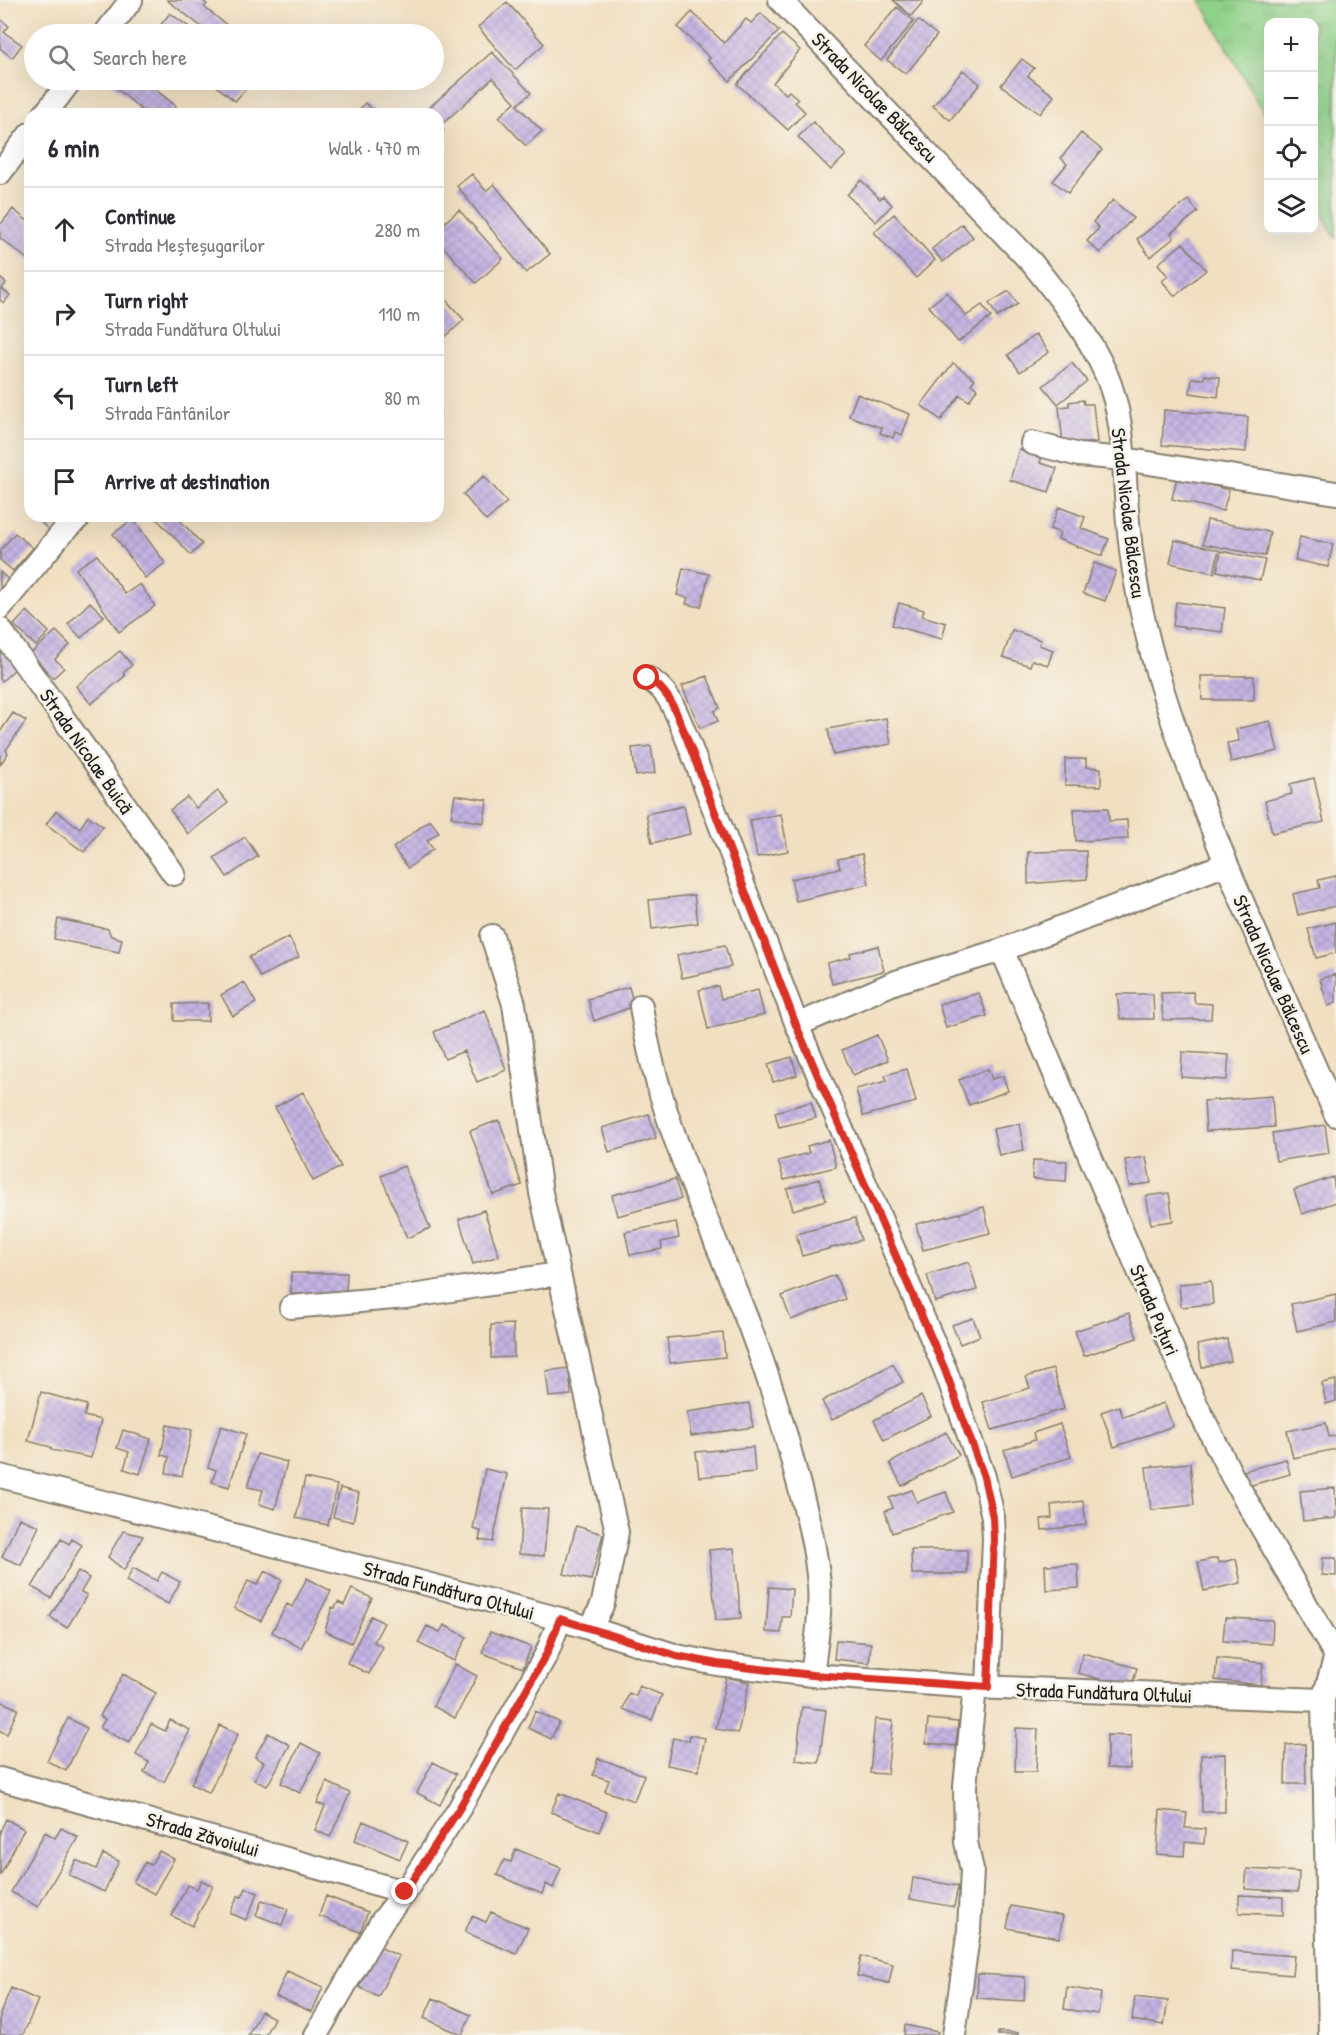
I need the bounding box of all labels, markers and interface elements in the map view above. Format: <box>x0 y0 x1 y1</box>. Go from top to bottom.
map controls <box>1264 18 1318 234</box>
button: + <box>1264 18 1318 72</box>
search box <box>24 24 444 90</box>
street label: Strada Nicolae Bălcescu <box>806 26 944 168</box>
icon: search <box>45 41 78 74</box>
text: Search here <box>93 42 187 72</box>
button: − <box>1264 72 1318 126</box>
button: locate <box>1264 126 1318 180</box>
text: 6 min <box>48 130 100 165</box>
text: Walk · 470 m <box>328 134 420 161</box>
button: layers <box>1264 180 1318 234</box>
text: Continue <box>105 201 176 231</box>
icon: ahead <box>48 213 81 246</box>
text: 280 m <box>375 216 420 243</box>
text: Strada Meșteșugarilor <box>105 231 265 258</box>
text: Turn right <box>105 285 188 315</box>
icon: right <box>48 297 81 330</box>
text: 110 m <box>378 300 420 327</box>
text: Strada Fundătura Oltului <box>105 315 281 342</box>
text: Turn left <box>105 369 178 399</box>
icon: left <box>48 381 81 414</box>
text: 80 m <box>384 384 420 411</box>
text: Strada Fântânilor <box>105 399 231 426</box>
street label: Strada Nicolae Bălcescu <box>1105 426 1153 600</box>
icon: arrive <box>48 465 81 498</box>
text: Arrive at destination <box>105 466 270 496</box>
route start <box>633 664 659 690</box>
street label: Strada Nicolae Buică <box>34 683 140 819</box>
street label: Strada Nicolae Bălcescu <box>1227 890 1321 1058</box>
street label: Strada Puțuri <box>1124 1260 1186 1360</box>
street label: Strada Fundătura Oltului <box>360 1554 538 1626</box>
street label: Strada Fundătura Oltului <box>1015 1675 1193 1709</box>
street label: Strada Zăvoiului <box>143 1805 263 1863</box>
route end <box>391 1878 417 1904</box>

